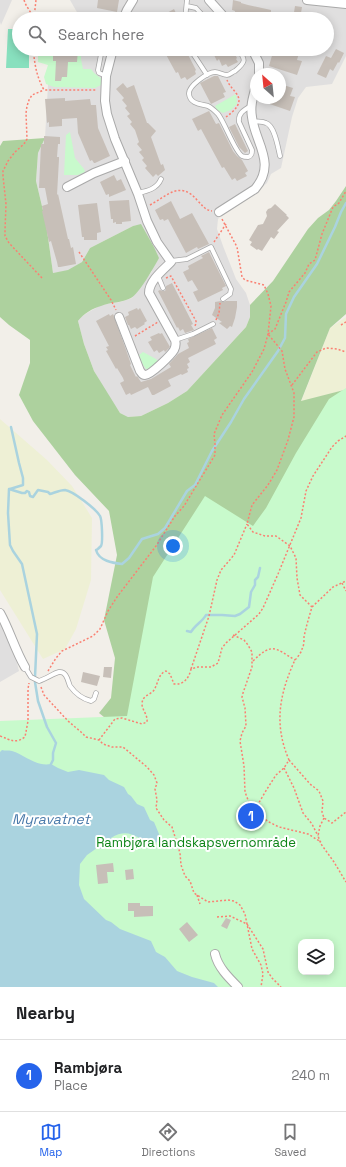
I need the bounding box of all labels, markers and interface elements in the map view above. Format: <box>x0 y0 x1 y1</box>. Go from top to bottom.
search box <box>12 12 334 56</box>
icon: search <box>26 23 48 45</box>
text: Search here <box>58 25 144 44</box>
north arrow <box>250 68 286 104</box>
your location <box>163 536 183 556</box>
pin: 1 <box>238 801 264 831</box>
water label: Myravatnet <box>12 810 91 828</box>
park label: Rambjøra landskapsvernområde <box>96 834 296 851</box>
map controls <box>298 939 334 975</box>
button: layers <box>298 939 334 975</box>
text: Nearby <box>16 1002 75 1024</box>
text: Rambjøra <box>54 1058 122 1077</box>
text: 1 <box>26 1067 32 1084</box>
text: 240 m <box>292 1067 330 1084</box>
text: Place <box>54 1077 88 1094</box>
tab: Map <box>40 1121 62 1159</box>
tab: Directions <box>141 1121 195 1159</box>
tab: Saved <box>274 1121 306 1159</box>

